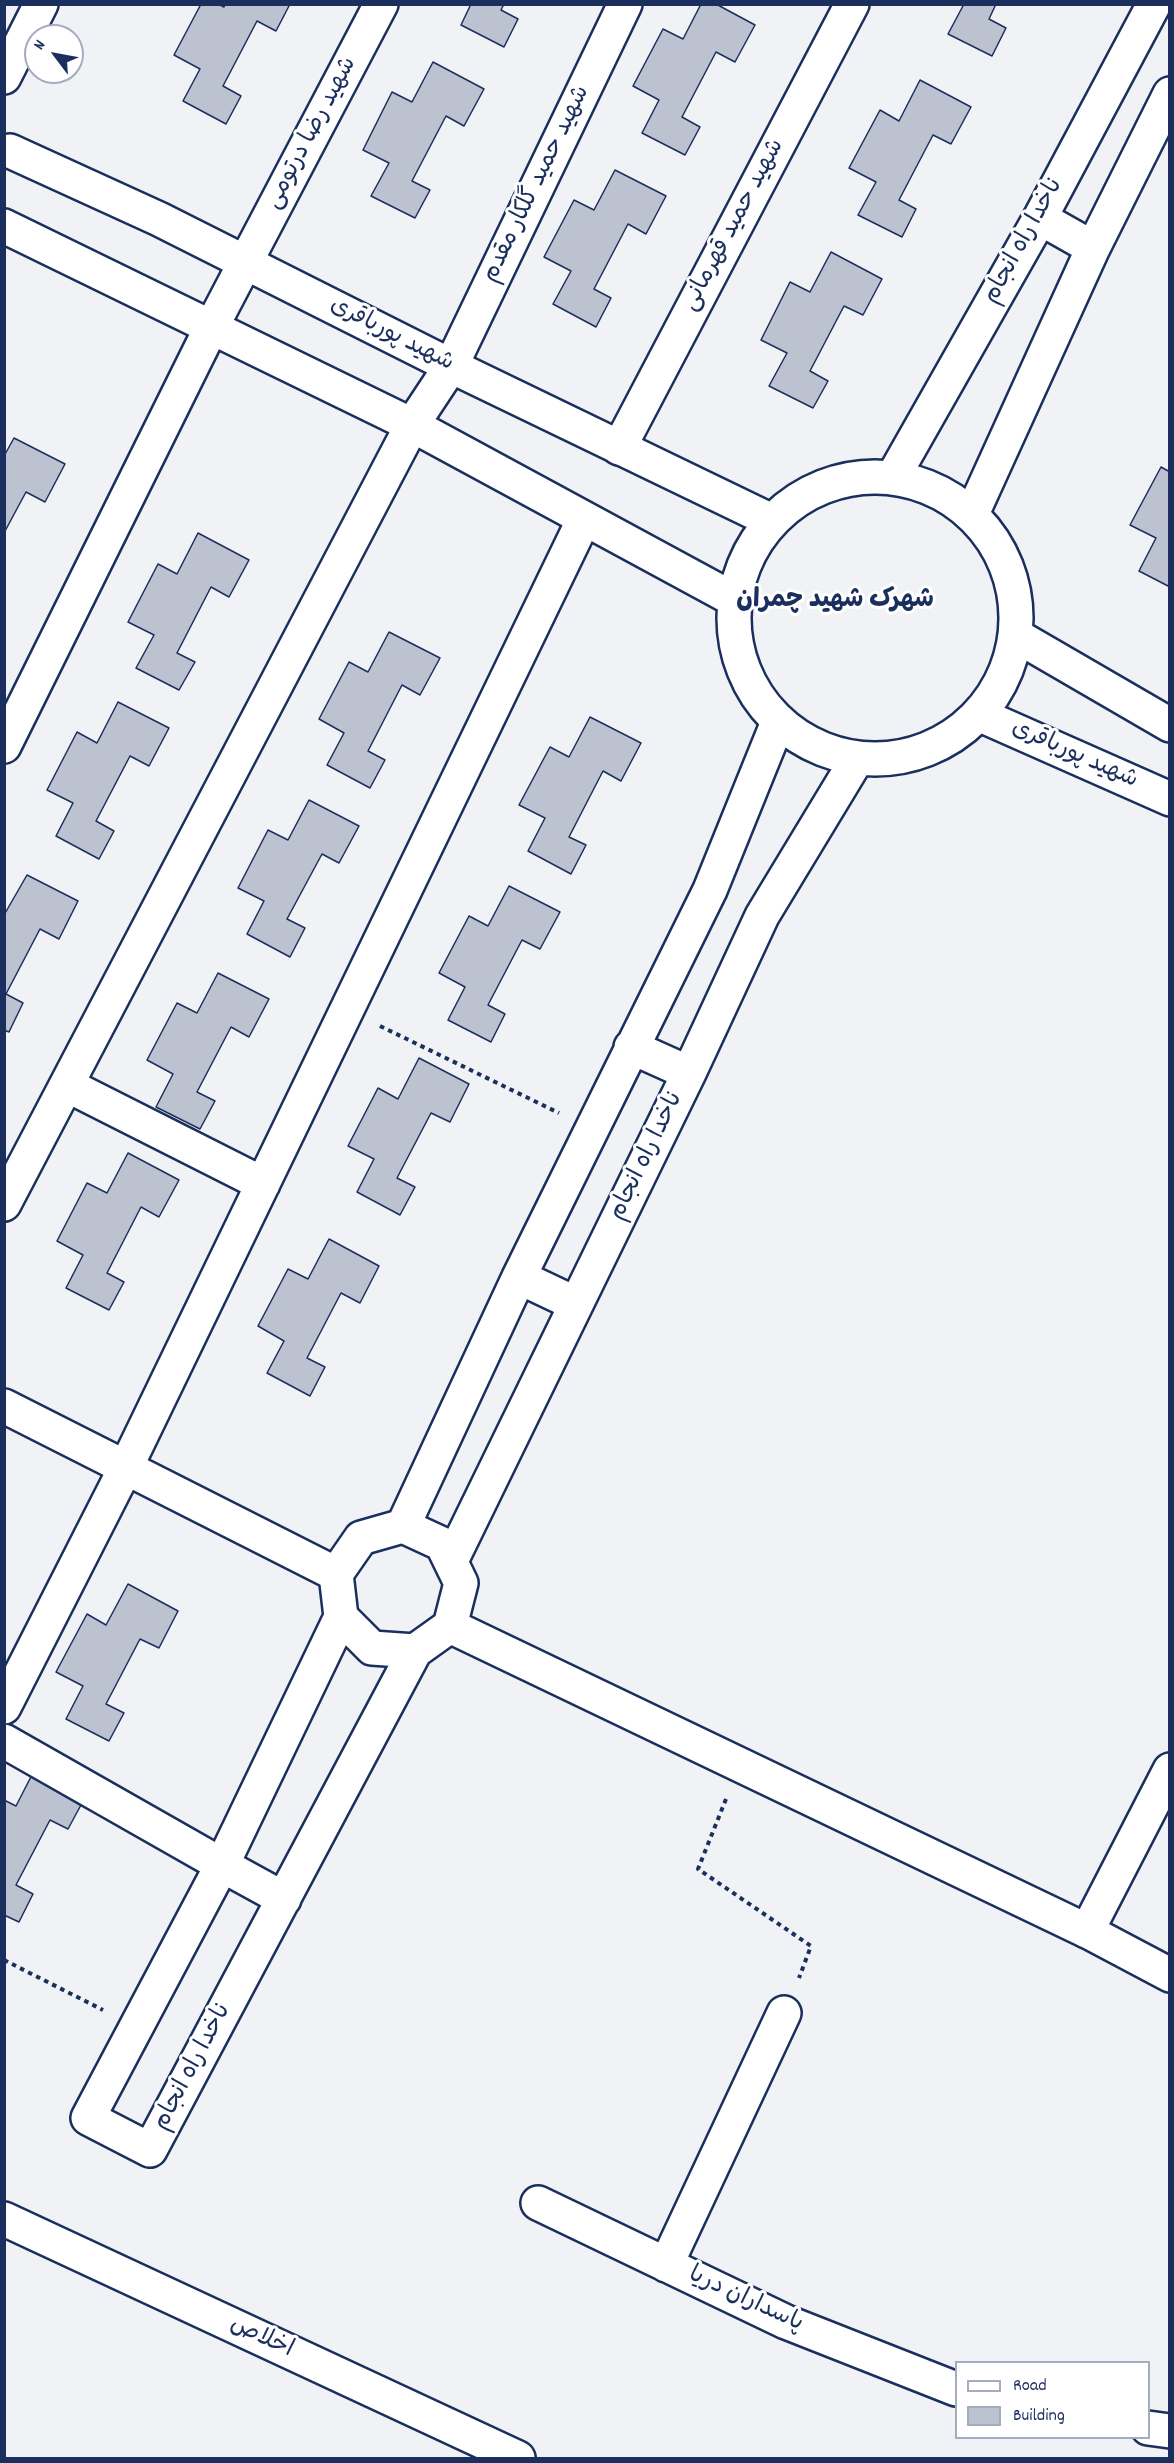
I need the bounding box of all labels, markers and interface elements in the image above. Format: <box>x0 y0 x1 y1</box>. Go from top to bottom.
north arrow <box>24 24 84 84</box>
text: N <box>28 36 52 55</box>
street label: شهید رضا درتومی <box>261 53 365 215</box>
street label: شهید حمید گلکار مقدم <box>478 82 598 288</box>
street label: شهید حمید قهرمانی <box>678 135 792 317</box>
street label: ناخدا راه انجام <box>979 174 1071 310</box>
street label: شهید پورباقری <box>324 292 458 380</box>
district label: شهرک شهید چمران <box>736 586 934 618</box>
street label: شهید پورباقری <box>1006 715 1142 797</box>
street label: ناخدا راه انجام <box>605 1088 691 1226</box>
street label: ناخدا راه انجام <box>149 2000 239 2136</box>
street label: پاسداران دریا <box>683 2262 807 2340</box>
street label: اخلاص <box>225 2312 297 2366</box>
legend <box>955 2361 1150 2439</box>
text: Road <box>1013 2374 1047 2399</box>
text: Building <box>1013 2404 1065 2429</box>

